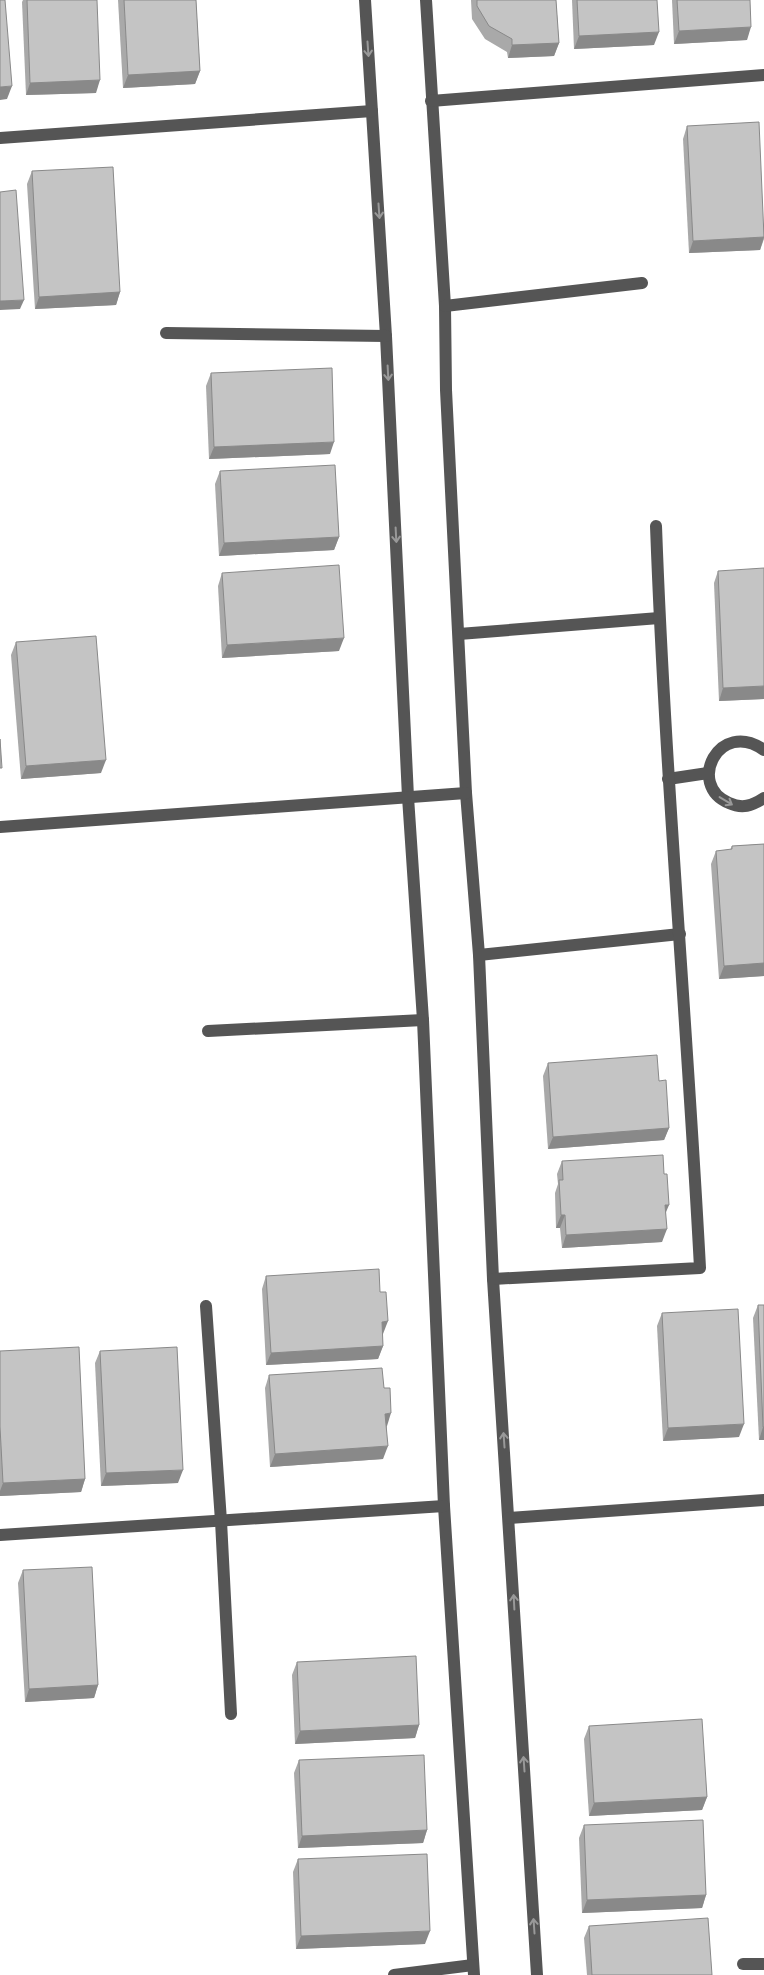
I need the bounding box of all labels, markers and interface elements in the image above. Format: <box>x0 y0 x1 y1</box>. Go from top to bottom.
one-way arrow <box>363 40 373 56</box>
one-way arrow <box>374 203 383 219</box>
one-way arrow <box>384 365 393 381</box>
one-way arrow <box>391 527 400 543</box>
one-way arrow <box>718 796 732 806</box>
one-way arrow <box>499 1432 508 1448</box>
one-way arrow <box>509 1594 519 1610</box>
one-way arrow <box>519 1756 529 1772</box>
one-way arrow <box>530 1919 539 1935</box>

